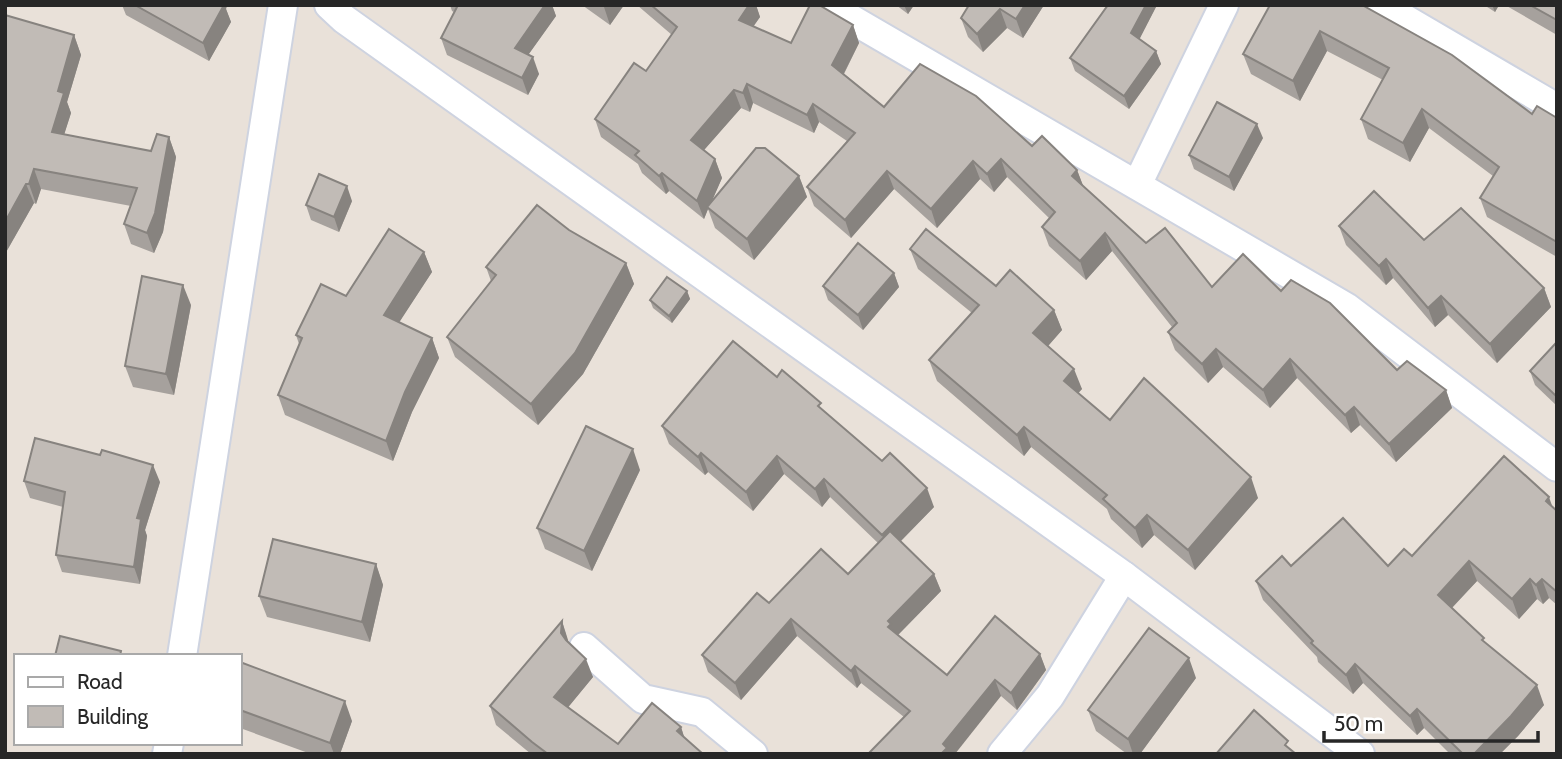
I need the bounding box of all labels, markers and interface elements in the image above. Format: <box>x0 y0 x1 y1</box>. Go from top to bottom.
legend <box>14 654 242 745</box>
text: Road <box>77 669 123 694</box>
scale bar <box>1324 700 1538 744</box>
text: Building <box>77 704 149 729</box>
text: 50 m <box>1334 711 1383 736</box>

